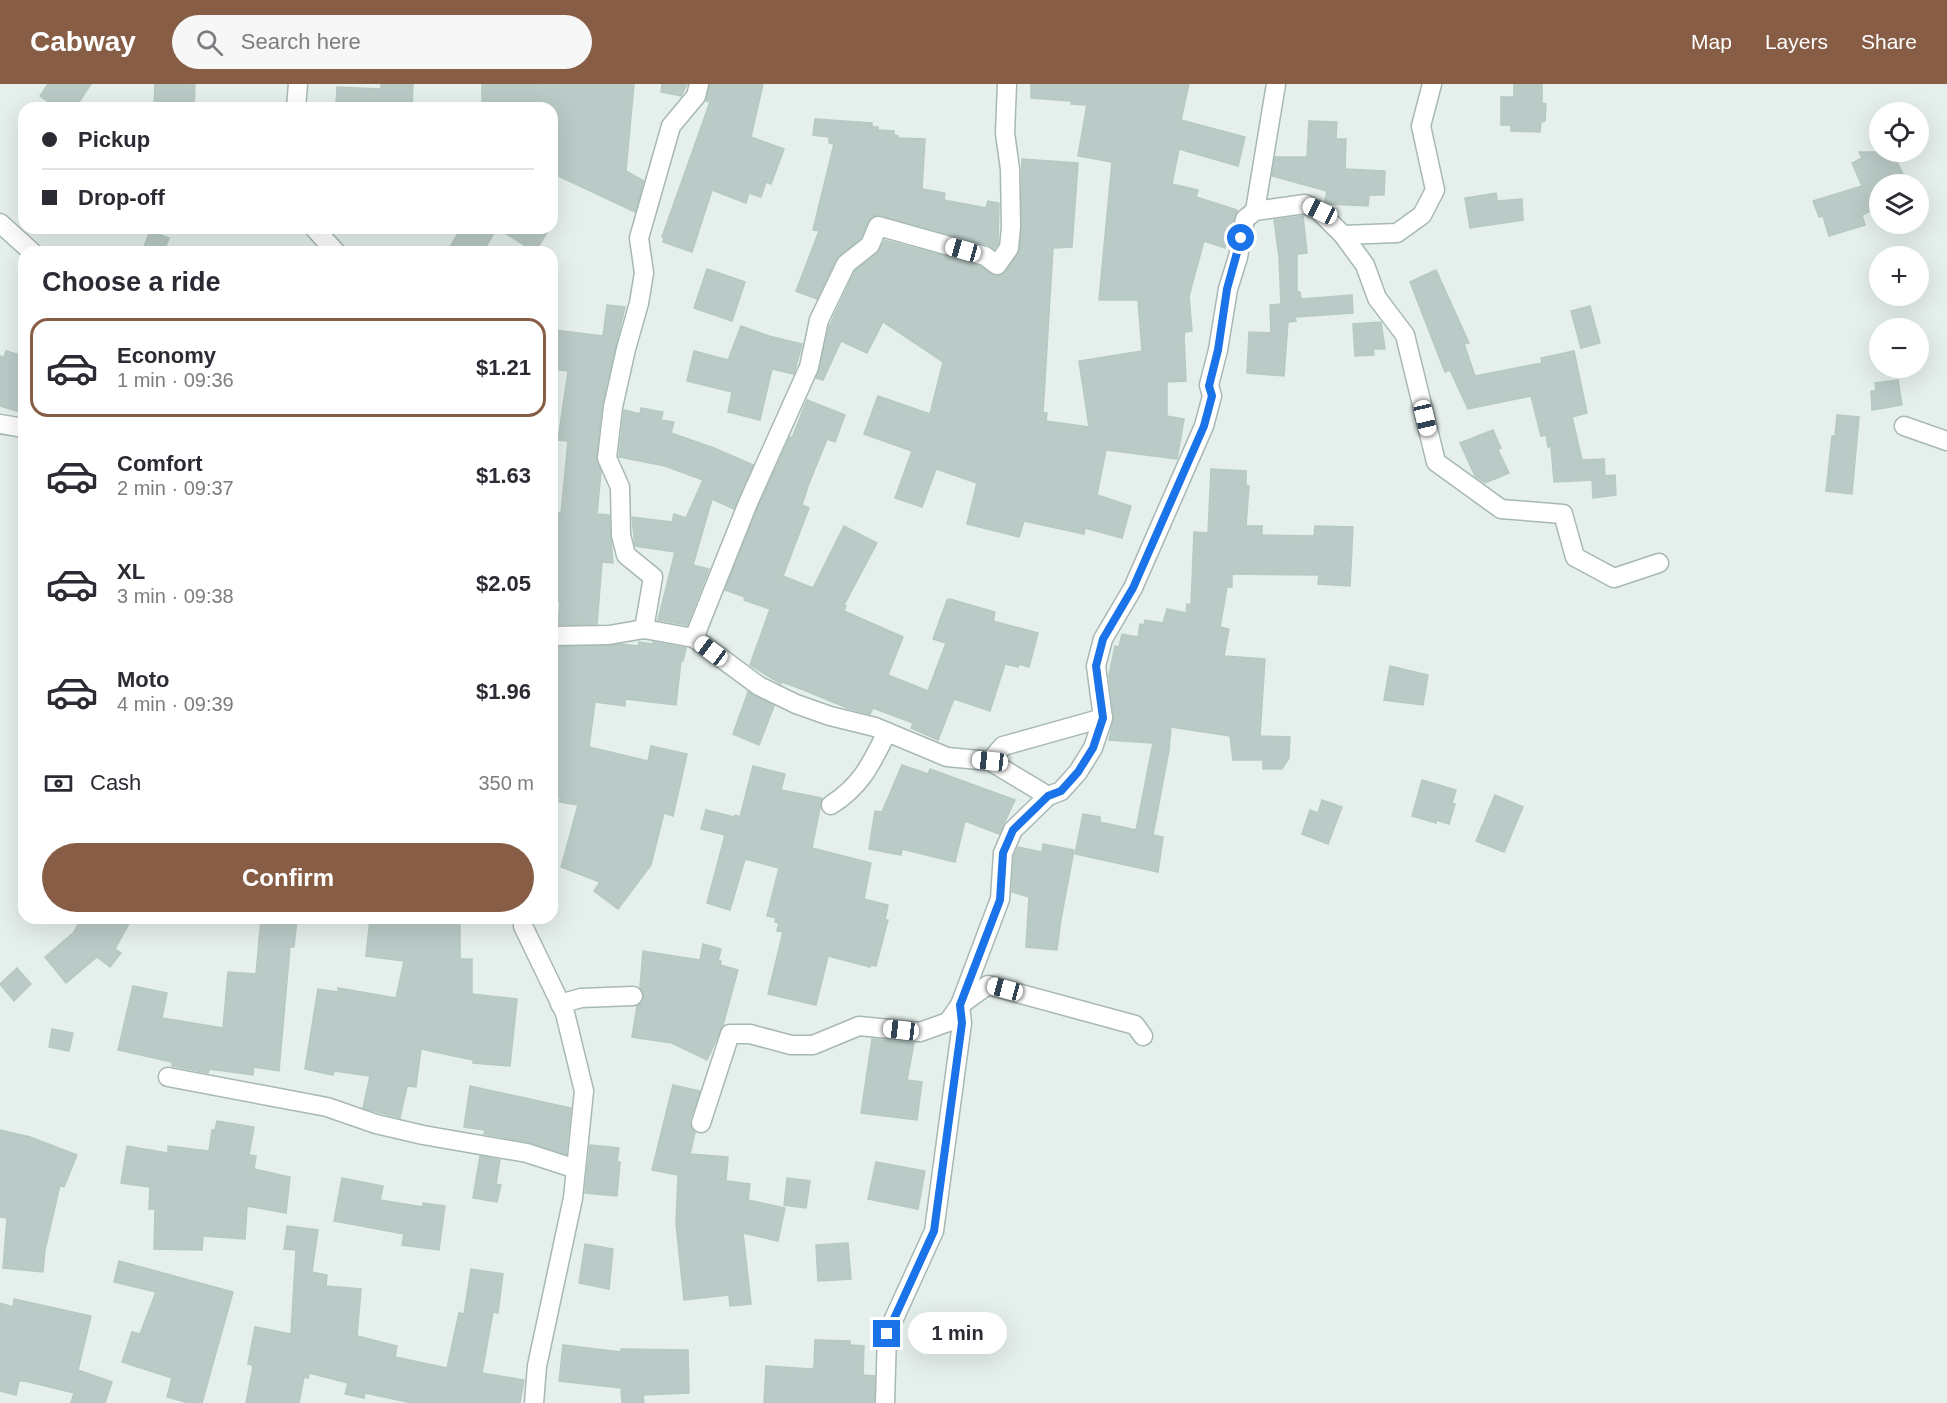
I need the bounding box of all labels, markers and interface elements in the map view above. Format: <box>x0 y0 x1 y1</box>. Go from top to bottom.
search box <box>172 15 592 69</box>
text: Cabway <box>30 26 136 57</box>
icon: search <box>193 26 226 59</box>
text: Search here <box>241 29 361 54</box>
text: Map <box>1691 30 1732 53</box>
text: Layers <box>1765 30 1828 53</box>
text: Share <box>1861 30 1917 53</box>
map controls <box>1869 102 1929 378</box>
button: locate <box>1869 102 1929 162</box>
text: Pickup <box>78 127 150 152</box>
button: layers <box>1869 174 1929 234</box>
text: Drop-off <box>78 185 165 210</box>
car <box>1300 195 1340 227</box>
route start <box>1227 224 1254 251</box>
car <box>943 236 983 264</box>
button: + <box>1869 246 1929 306</box>
text: Choose a ride <box>42 267 221 297</box>
button: − <box>1869 318 1929 378</box>
icon: car <box>45 341 99 395</box>
text: Economy <box>117 343 216 368</box>
text: $1.21 <box>476 355 531 380</box>
text: 1 min · 09:36 <box>117 369 234 391</box>
car <box>1412 398 1438 438</box>
icon: car <box>45 449 99 503</box>
text: Comfort <box>117 451 203 476</box>
text: $1.63 <box>476 463 531 488</box>
text: 2 min · 09:37 <box>117 477 234 499</box>
icon: car <box>45 557 99 611</box>
text: XL <box>117 559 145 584</box>
text: $2.05 <box>476 571 531 596</box>
text: 3 min · 09:38 <box>117 585 234 607</box>
car <box>691 633 731 669</box>
icon: car <box>45 665 99 719</box>
text: Moto <box>117 667 170 692</box>
text: $1.96 <box>476 679 531 704</box>
text: 4 min · 09:39 <box>117 693 234 715</box>
car <box>971 750 1009 772</box>
icon: cash <box>42 767 75 800</box>
text: Cash <box>90 770 141 795</box>
text: 350 m <box>478 772 534 794</box>
button: Confirm <box>42 843 534 912</box>
car <box>985 976 1025 1002</box>
car <box>882 1019 920 1041</box>
callout: 1 min <box>908 1313 1007 1355</box>
route end <box>873 1320 900 1347</box>
text: 1 min <box>931 1322 984 1344</box>

